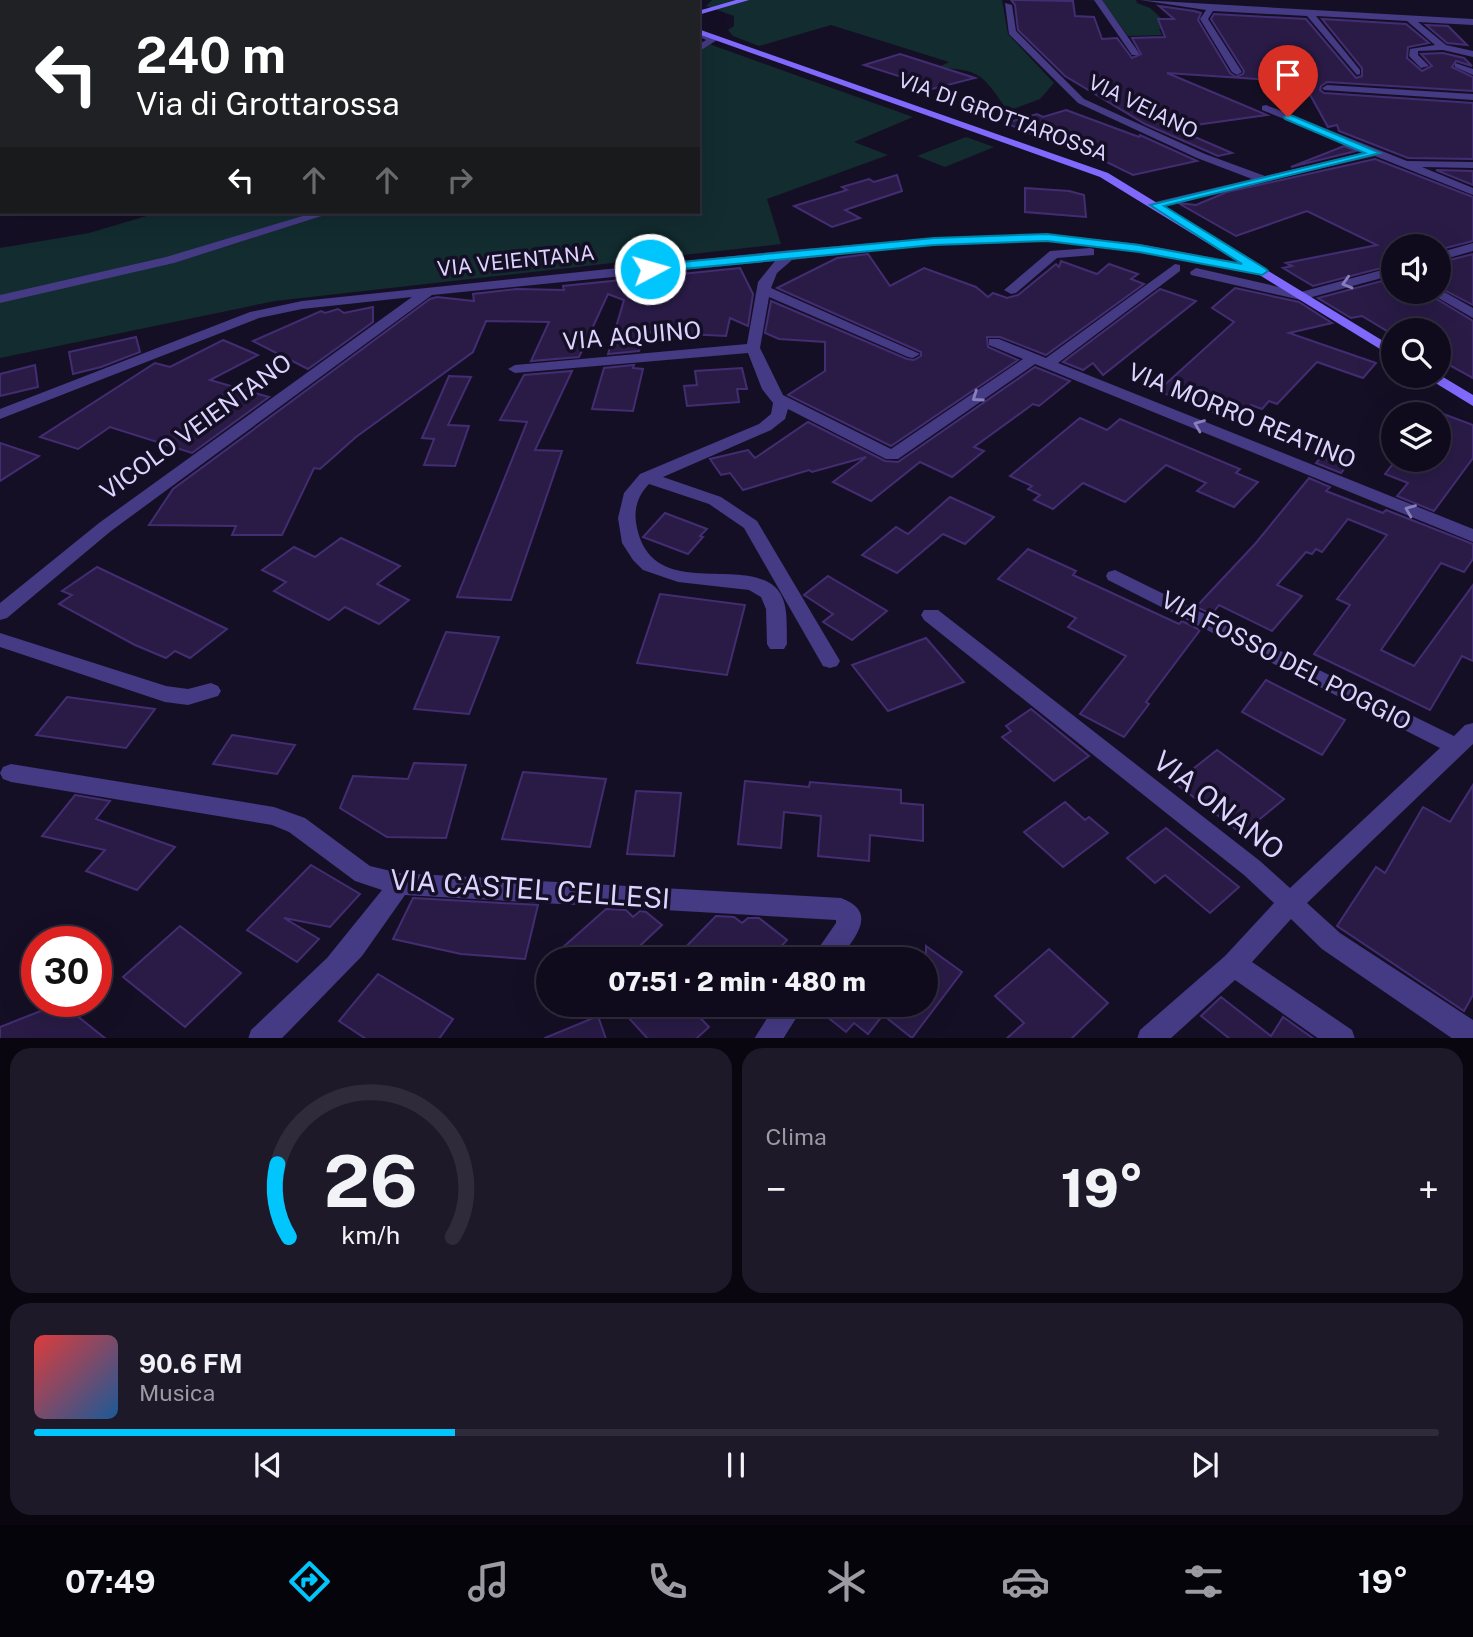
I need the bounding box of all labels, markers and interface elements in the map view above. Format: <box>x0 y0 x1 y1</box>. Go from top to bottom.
text: 240 m <box>136 26 286 84</box>
icon: left <box>21 28 112 119</box>
pin <box>1258 45 1318 117</box>
icon: arrive <box>1269 56 1307 94</box>
street label: VIA DI GROTTAROSSA <box>895 67 1112 166</box>
street label: VIA VEIANO <box>1084 69 1202 144</box>
text: Via di Grottarossa <box>136 85 400 122</box>
icon: left <box>222 161 260 199</box>
icon: ahead <box>295 161 333 199</box>
icon: ahead <box>368 161 406 199</box>
icon: right <box>441 161 479 199</box>
position arrow <box>613 232 687 306</box>
map controls <box>1381 234 1451 472</box>
button: sound <box>1381 234 1451 304</box>
street label: VIA VEIENTANA <box>436 240 596 281</box>
one-way arrow <box>1341 275 1353 290</box>
street label: VIA AQUINO <box>562 315 702 355</box>
button: search <box>1381 318 1451 388</box>
street label: VICOLO VEIENTANO <box>94 347 296 505</box>
street label: VIA MORRO REATINO <box>1124 357 1360 474</box>
one-way arrow <box>972 389 985 401</box>
button: layers <box>1381 402 1451 472</box>
one-way arrow <box>1193 419 1206 433</box>
one-way arrow <box>1405 504 1417 518</box>
street label: VIA FOSSO DEL POGGIO <box>1157 585 1416 735</box>
street label: VIA ONANO <box>1147 743 1291 866</box>
street label: VIA CASTEL CELLESI <box>389 862 671 915</box>
speed limit sign: 30 <box>21 926 112 1017</box>
text: 07:51 · 2 min · 480 m <box>608 966 866 997</box>
text: Clima <box>766 1123 827 1150</box>
text: 26 <box>324 1138 418 1223</box>
text: 19° <box>1061 1158 1144 1219</box>
text: − <box>766 1167 787 1212</box>
text: + <box>1418 1167 1439 1212</box>
text: km/h <box>341 1219 400 1249</box>
text: 90.6 FM <box>139 1348 243 1379</box>
text: Musica <box>139 1379 215 1406</box>
icon: previous <box>249 1446 287 1484</box>
icon: pause <box>717 1446 755 1484</box>
icon: next <box>1186 1446 1224 1484</box>
icon: directions <box>285 1557 334 1606</box>
icon: music <box>464 1557 513 1606</box>
icon: phone <box>643 1557 692 1606</box>
icon: climate <box>822 1557 871 1606</box>
icon: car <box>1001 1557 1050 1606</box>
icon: filters <box>1179 1557 1228 1606</box>
text: 07:49 <box>65 1563 156 1600</box>
text: 19° <box>1358 1563 1408 1600</box>

